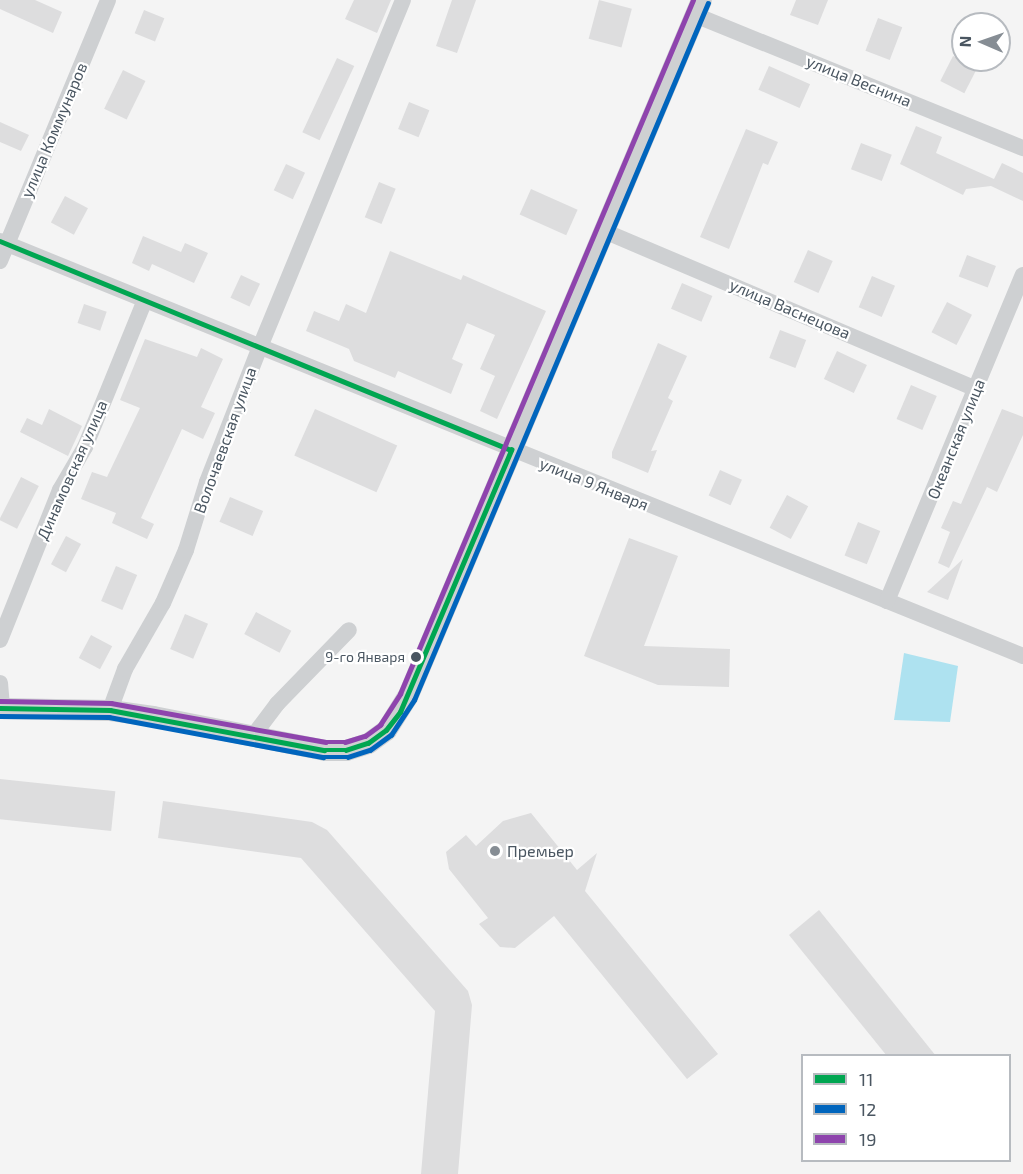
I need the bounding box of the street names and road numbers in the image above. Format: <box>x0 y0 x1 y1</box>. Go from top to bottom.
street label: улица Веснина <box>804 51 914 111</box>
street label: улица Коммунаров <box>17 60 91 200</box>
street label: улица Васнецова <box>727 275 853 343</box>
street label: Волочаевская улица <box>190 364 260 516</box>
street label: Океанская улица <box>923 376 989 502</box>
street label: Динамовская улица <box>33 397 111 543</box>
street label: улица 9 Января <box>537 453 651 515</box>

